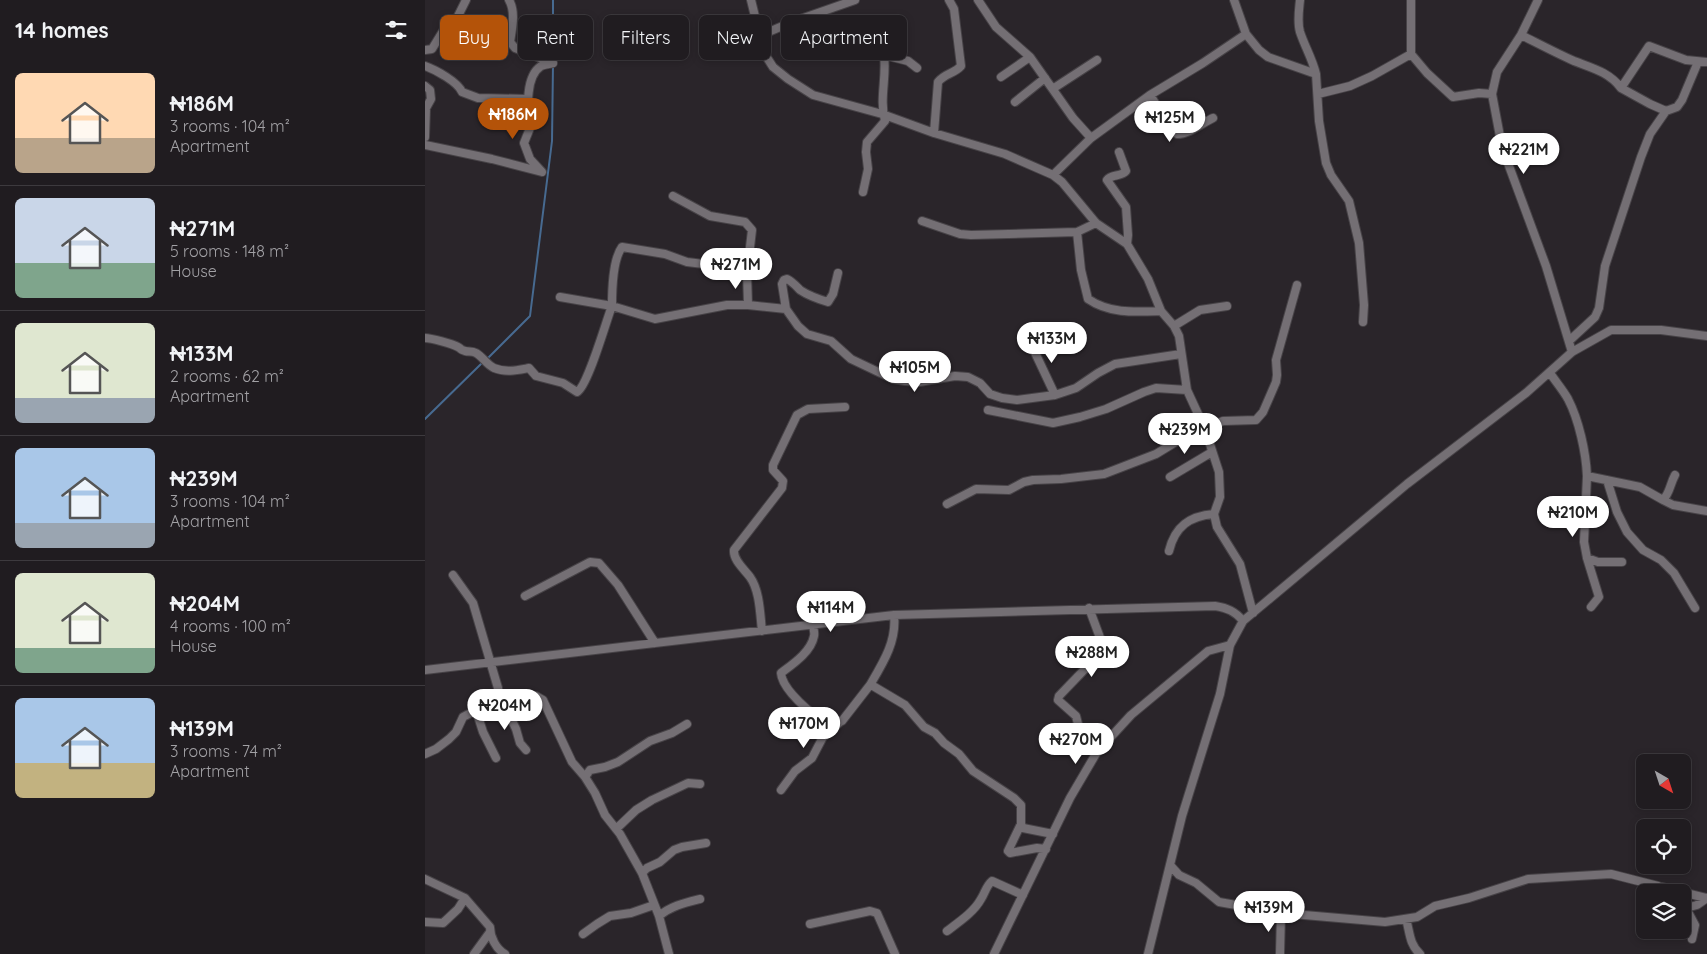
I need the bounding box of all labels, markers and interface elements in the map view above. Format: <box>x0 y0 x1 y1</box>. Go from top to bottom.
chip: Buy <box>440 15 508 60</box>
chip: Rent <box>518 15 593 60</box>
chip: Filters <box>603 15 689 60</box>
chip: New <box>699 15 771 60</box>
chip: Apartment <box>781 15 907 60</box>
icon: filters <box>382 16 410 44</box>
text: 14 homes <box>15 17 109 43</box>
text: ₦186M <box>170 90 234 116</box>
icon: home <box>55 93 115 153</box>
pin: ₦186M <box>478 98 548 140</box>
pin: ₦125M <box>1135 100 1205 143</box>
text: ₦186M <box>489 104 537 124</box>
text: ₦125M <box>1145 107 1195 127</box>
text: 3 rooms · 104 m² <box>170 116 290 136</box>
pin: ₦221M <box>1489 132 1559 175</box>
text: Apartment <box>170 136 250 156</box>
text: ₦221M <box>1499 139 1549 159</box>
text: ₦271M <box>170 215 235 241</box>
icon: home <box>55 218 115 278</box>
text: 5 rooms · 148 m² <box>170 241 289 261</box>
pin: ₦271M <box>701 248 771 290</box>
text: ₦271M <box>711 254 761 274</box>
text: House <box>170 261 217 281</box>
pin: ₦133M <box>1017 322 1087 364</box>
text: ₦133M <box>1028 328 1076 348</box>
text: ₦133M <box>170 340 233 366</box>
icon: home <box>55 343 115 403</box>
pin: ₦105M <box>880 350 950 393</box>
text: ₦105M <box>890 357 940 377</box>
text: 2 rooms · 62 m² <box>170 366 284 386</box>
text: Apartment <box>170 386 250 406</box>
pin: ₦239M <box>1150 412 1220 455</box>
text: ₦239M <box>1159 419 1211 439</box>
text: ₦239M <box>170 465 238 491</box>
icon: home <box>55 468 115 528</box>
text: 3 rooms · 104 m² <box>170 491 290 511</box>
pin: ₦210M <box>1538 496 1608 538</box>
text: ₦210M <box>1548 502 1598 522</box>
text: Apartment <box>170 511 250 531</box>
text: ₦204M <box>170 590 240 616</box>
pin: ₦114M <box>796 590 866 633</box>
icon: home <box>55 593 115 653</box>
text: ₦114M <box>808 597 854 617</box>
text: 4 rooms · 100 m² <box>170 616 291 636</box>
text: House <box>170 636 217 656</box>
pin: ₦288M <box>1057 636 1127 678</box>
text: ₦288M <box>1066 642 1118 662</box>
pin: ₦204M <box>470 688 540 731</box>
text: ₦204M <box>478 695 532 715</box>
pin: ₦170M <box>769 706 839 749</box>
text: ₦170M <box>779 713 829 733</box>
text: ₦139M <box>170 715 234 741</box>
icon: home <box>55 718 115 778</box>
pin: ₦270M <box>1041 722 1111 765</box>
text: ₦270M <box>1050 729 1102 749</box>
text: 3 rooms · 74 m² <box>170 741 282 761</box>
north arrow <box>1636 754 1691 809</box>
map controls <box>1636 754 1691 939</box>
text: Apartment <box>170 761 250 781</box>
button: locate <box>1636 819 1691 874</box>
button: layers <box>1636 884 1691 939</box>
pin: ₦139M <box>1234 890 1304 933</box>
text: ₦139M <box>1245 897 1293 917</box>

